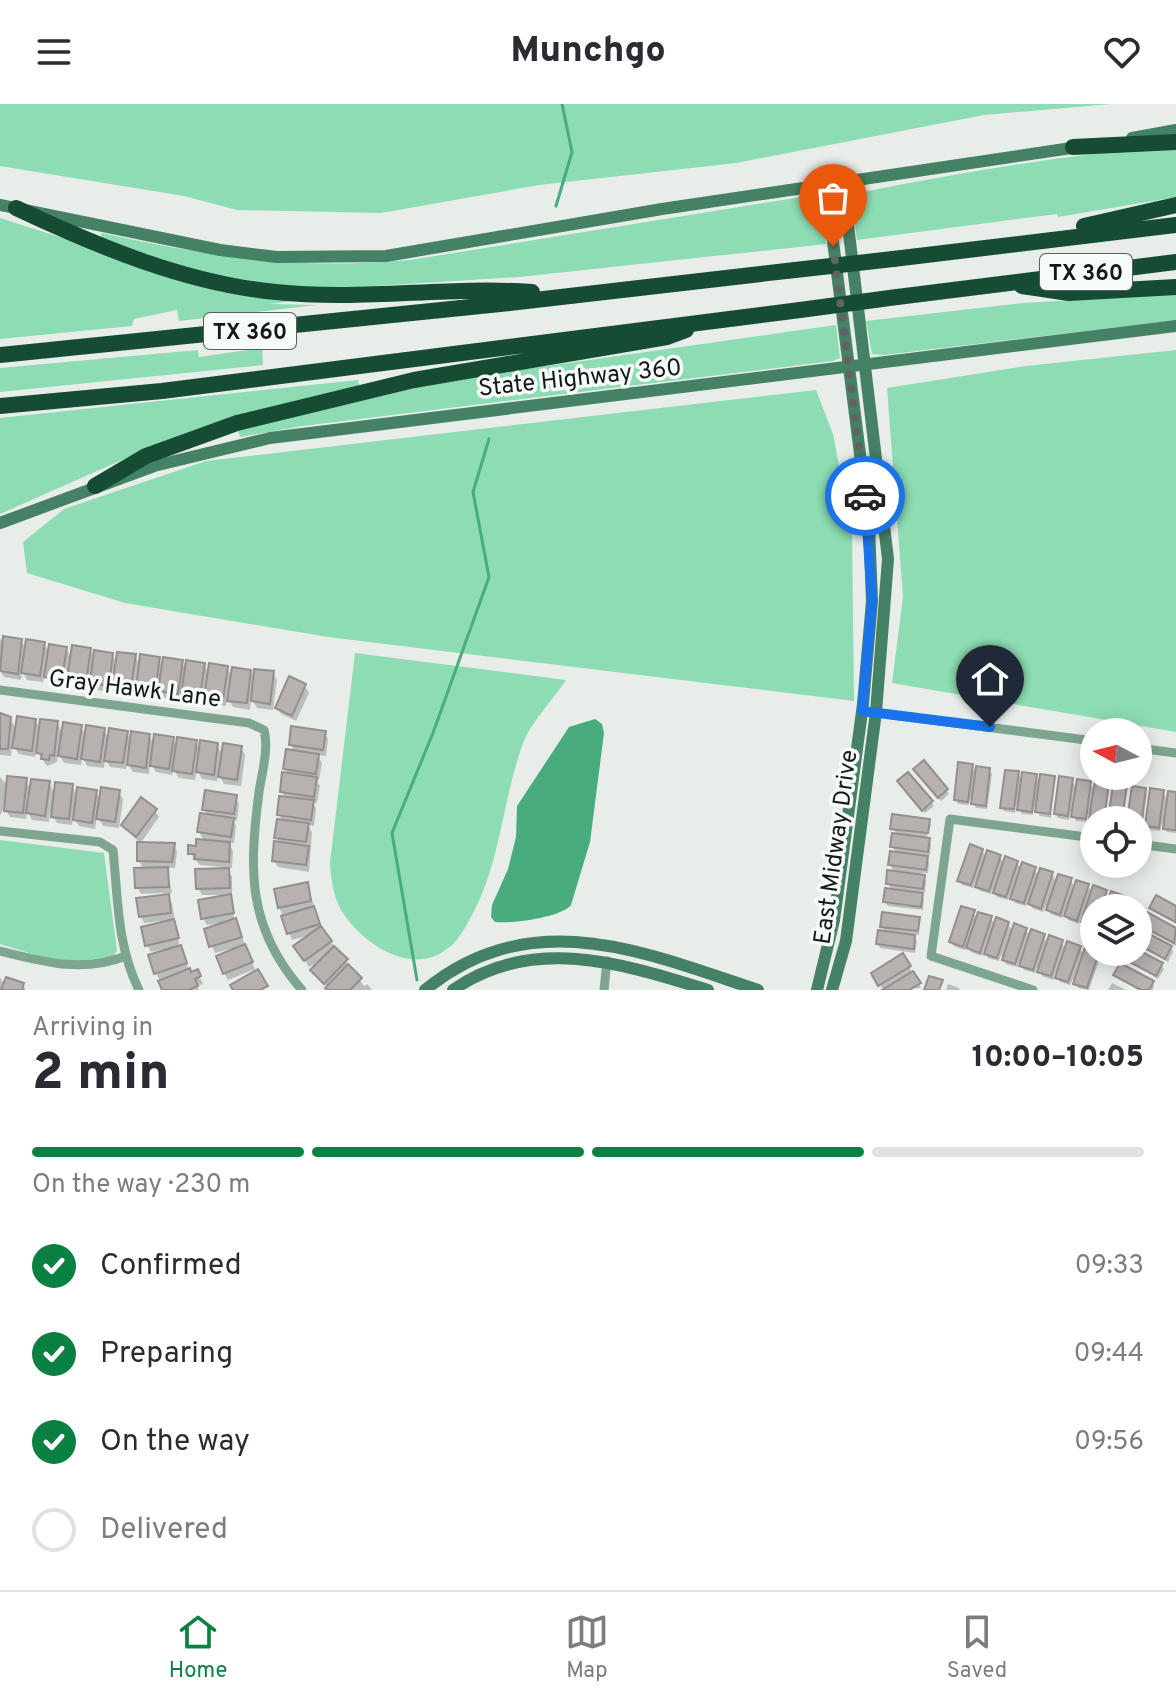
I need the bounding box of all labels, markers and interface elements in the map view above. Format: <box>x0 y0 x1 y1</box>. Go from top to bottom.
text: Munchgo <box>510 29 666 75</box>
icon: menu <box>32 30 76 74</box>
icon: heart <box>1100 30 1144 74</box>
pin <box>799 164 867 246</box>
icon: bag <box>811 176 855 220</box>
road number: TX 360 <box>1040 254 1132 290</box>
road number: TX 360 <box>204 313 296 349</box>
street label: State Highway 360 <box>477 353 683 405</box>
courier <box>825 456 905 536</box>
icon: car <box>843 474 887 518</box>
pin <box>956 645 1024 727</box>
icon: home <box>968 657 1012 701</box>
street label: Gray Hawk Lane <box>47 665 223 715</box>
north arrow <box>1080 718 1152 790</box>
map controls <box>1080 718 1152 966</box>
street label: East Midway Drive <box>808 748 865 947</box>
button: locate <box>1080 806 1152 878</box>
button: layers <box>1080 894 1152 966</box>
text: Arriving in <box>32 1012 153 1045</box>
text: 10:00–10:05 <box>972 1040 1144 1077</box>
text: 2 min <box>32 1042 170 1108</box>
text: On the way · 230 m <box>32 1169 250 1202</box>
icon: check <box>32 1244 76 1288</box>
text: Confirmed <box>100 1248 242 1285</box>
text: 09:33 <box>1075 1250 1144 1283</box>
icon: check <box>32 1332 76 1376</box>
text: Preparing <box>100 1336 233 1373</box>
text: 09:44 <box>1074 1338 1144 1371</box>
icon: check <box>32 1420 76 1464</box>
text: On the way <box>100 1424 250 1461</box>
text: 09:56 <box>1074 1426 1144 1459</box>
text: Delivered <box>100 1512 228 1549</box>
tab: Home <box>169 1610 227 1685</box>
tab: Map <box>565 1610 609 1685</box>
tab: Saved <box>947 1610 1007 1685</box>

